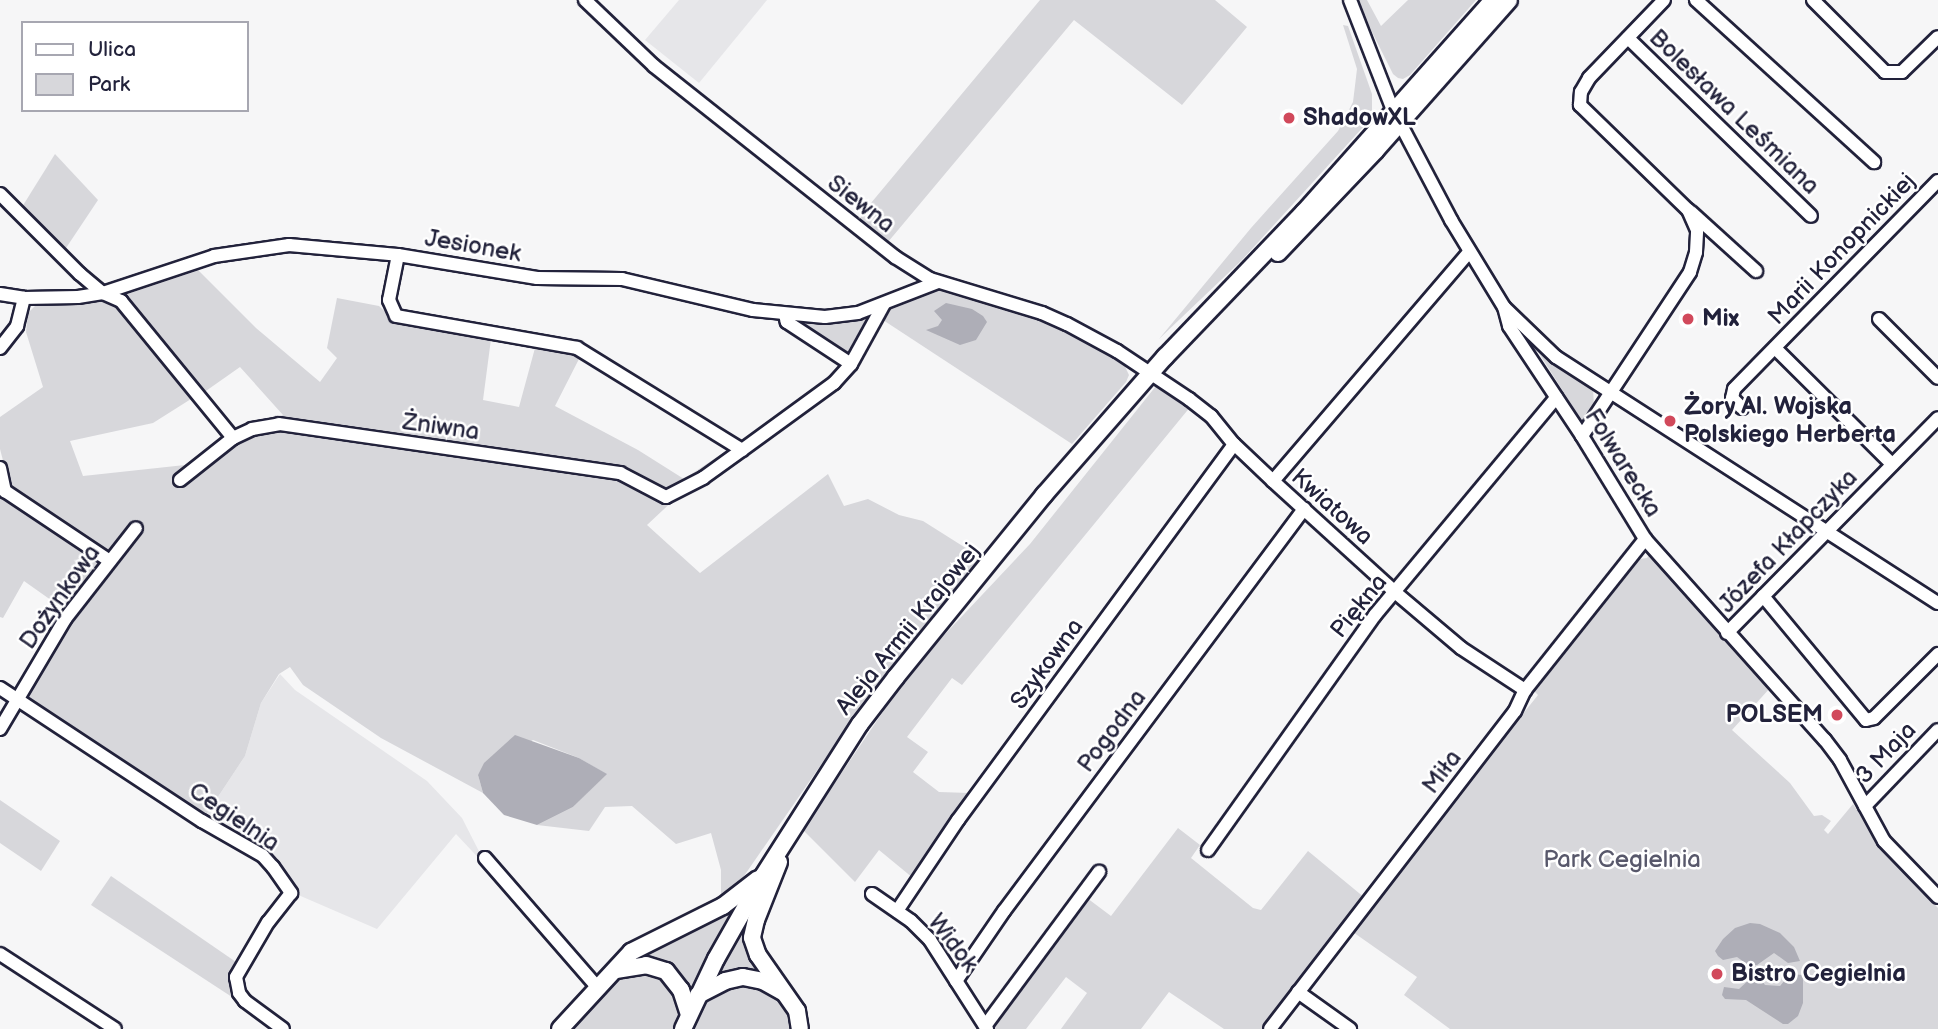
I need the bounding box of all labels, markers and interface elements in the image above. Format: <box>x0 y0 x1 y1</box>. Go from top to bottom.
legend <box>21 21 248 112</box>
street label: Bolesława Leśmiana <box>1643 23 1825 201</box>
text: Ulica <box>88 37 136 62</box>
text: Park <box>88 72 130 97</box>
place label: ShadowXL <box>1303 104 1416 132</box>
marker: ShadowXL <box>1281 110 1297 126</box>
street label: Marii Konopnickiej <box>1762 167 1922 331</box>
street label: Siewna <box>822 169 900 239</box>
street label: Jesionek <box>423 223 523 269</box>
place label: Mix <box>1702 305 1739 333</box>
marker: Mix <box>1680 311 1696 327</box>
place label: Żory Al. Wojska Polskiego Herberta <box>1684 393 1896 449</box>
street label: Folwarecka <box>1578 404 1668 522</box>
street label: Żniwna <box>401 407 481 447</box>
marker: Żory Al. Wojska Polskiego Herberta <box>1662 413 1678 429</box>
street label: Kwiatowa <box>1285 463 1379 551</box>
street label: Józefa Kłapczyka <box>1712 463 1864 619</box>
street label: Aleja Armii Krajowej <box>830 537 986 721</box>
street label: Dożynkowa <box>14 539 106 655</box>
street label: Piękna <box>1325 568 1393 644</box>
street label: Szykowna <box>1005 613 1089 715</box>
street label: Pogodna <box>1072 684 1152 778</box>
place label: POLSEM <box>1726 701 1823 729</box>
marker: POLSEM <box>1829 707 1845 723</box>
street label: 3 Maja <box>1850 716 1922 790</box>
street label: Miła <box>1416 744 1468 800</box>
street label: Cegielnia <box>183 776 285 858</box>
park label: Park Cegielnia <box>1543 846 1701 874</box>
street label: Widok <box>922 908 984 978</box>
place label: Bistro Cegielnia <box>1731 960 1906 988</box>
marker: Bistro Cegielnia <box>1709 966 1725 982</box>

